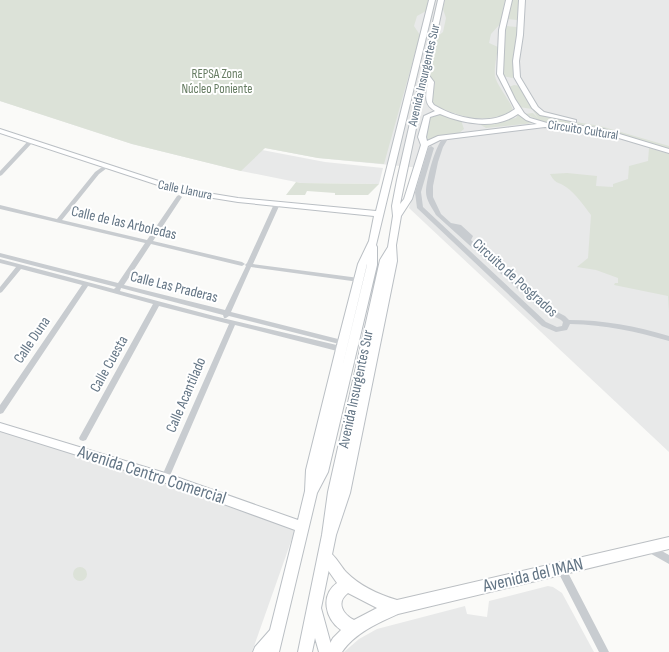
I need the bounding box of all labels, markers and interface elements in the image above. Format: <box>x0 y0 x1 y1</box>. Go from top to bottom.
street label: Avenida Insurgentes Sur <box>404 22 444 129</box>
park label: REPSA Zona Núcleo Poniente <box>181 66 253 97</box>
street label: Circuito Cultural <box>547 117 619 143</box>
street label: Calle Llanura <box>156 176 214 204</box>
street label: Calle de las Arboledas <box>69 202 179 244</box>
street label: Circuito de Posgrados <box>468 235 562 321</box>
street label: Calle Las Praderas <box>128 267 220 307</box>
street label: Calle Duna <box>9 313 55 367</box>
street label: Avenida Insurgentes Sur <box>334 328 378 451</box>
street label: Calle Cuesta <box>86 332 132 396</box>
street label: Calle Acantilado <box>162 354 210 436</box>
street label: Avenida Centro Comercial <box>74 441 229 509</box>
street label: Avenida del IMAN <box>480 553 585 597</box>

